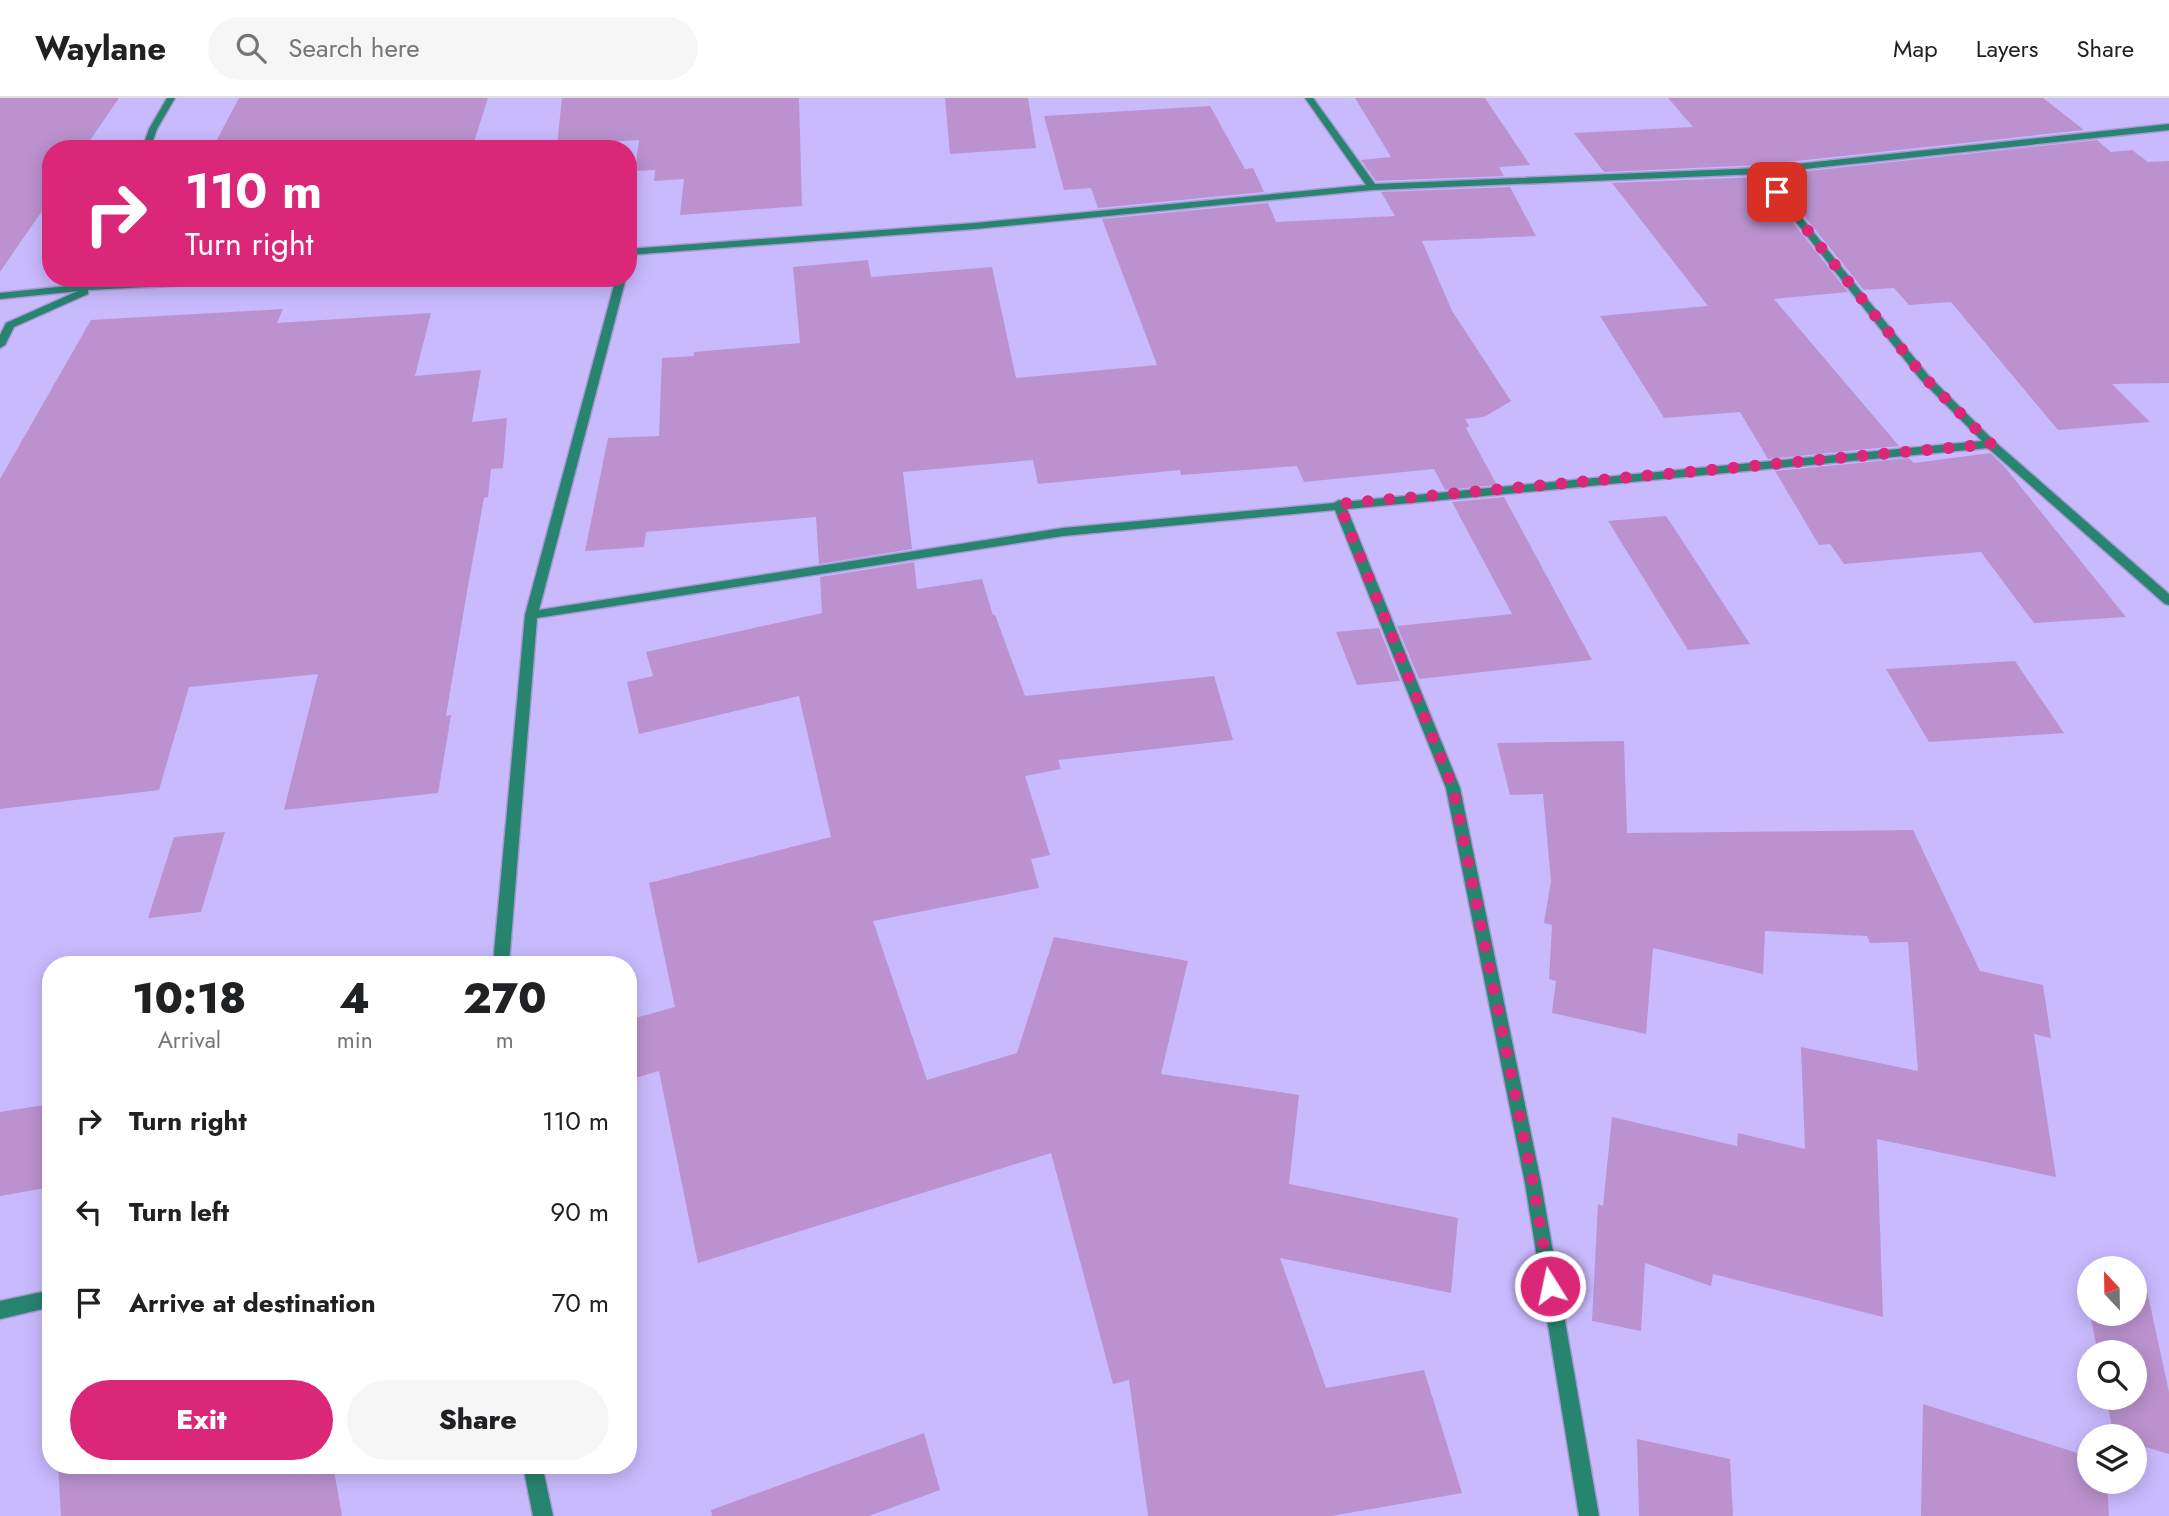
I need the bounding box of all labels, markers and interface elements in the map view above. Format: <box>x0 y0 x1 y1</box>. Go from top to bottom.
search box <box>208 17 698 80</box>
text: Waylane <box>35 25 166 72</box>
icon: search <box>232 29 270 67</box>
text: Search here <box>288 29 420 67</box>
text: Map <box>1893 31 1938 66</box>
text: Layers <box>1976 31 2038 66</box>
text: Share <box>2076 31 2134 66</box>
text: 110 m <box>185 156 322 226</box>
pin <box>1747 162 1807 222</box>
icon: right <box>70 168 161 259</box>
icon: arrive <box>1758 173 1796 211</box>
text: Turn right <box>185 221 314 267</box>
text: 10:18 <box>132 968 246 1029</box>
text: 4 <box>339 968 370 1029</box>
text: 270 <box>463 968 547 1029</box>
text: Arrival <box>158 1023 221 1057</box>
text: min <box>337 1023 373 1057</box>
text: m <box>496 1023 514 1057</box>
icon: right <box>70 1102 108 1140</box>
text: Turn right <box>129 1102 247 1140</box>
text: 110 m <box>542 1102 609 1140</box>
icon: left <box>70 1193 108 1231</box>
text: Turn left <box>129 1193 229 1231</box>
text: 90 m <box>550 1193 609 1231</box>
position arrow <box>1513 1249 1587 1323</box>
north arrow <box>2077 1256 2147 1326</box>
map controls <box>2077 1256 2147 1494</box>
icon: arrive <box>70 1284 108 1322</box>
text: Arrive at destination <box>129 1284 376 1322</box>
text: 70 m <box>552 1284 609 1322</box>
button: search <box>2077 1340 2147 1410</box>
button: Exit <box>70 1380 333 1460</box>
button: Share <box>347 1380 609 1460</box>
button: layers <box>2077 1424 2147 1494</box>

